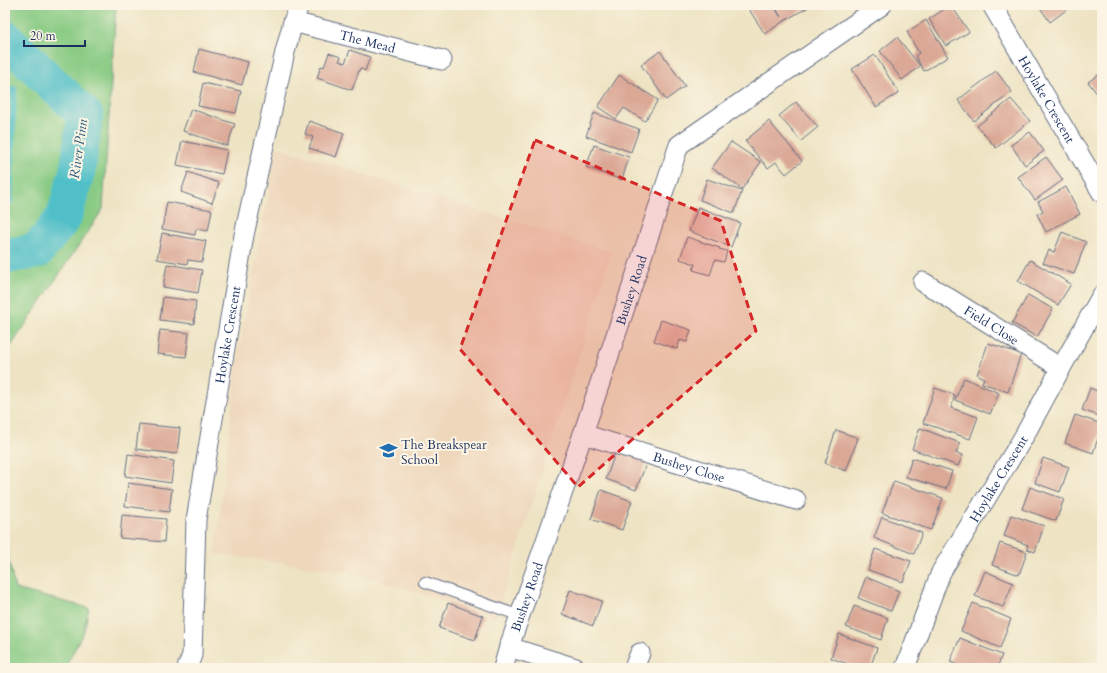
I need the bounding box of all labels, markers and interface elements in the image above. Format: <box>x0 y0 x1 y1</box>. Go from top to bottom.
scale bar <box>24 22 85 48</box>
street label: The Mead <box>338 26 397 58</box>
text: 20 m <box>30 28 57 44</box>
street label: Hoylake Crescent <box>1014 53 1079 147</box>
water label: River Pinn <box>65 118 92 180</box>
street label: Bushey Road <box>612 253 652 328</box>
street label: Hoylake Crescent <box>211 285 245 385</box>
street label: Field Close <box>960 302 1022 350</box>
street label: Hoylake Crescent <box>966 432 1032 526</box>
place label: The Breakspear School <box>401 436 487 469</box>
school or university icon: The Breakspear School <box>378 441 398 461</box>
street label: Bushey Close <box>651 448 727 487</box>
street label: Bushey Road <box>507 560 548 634</box>

